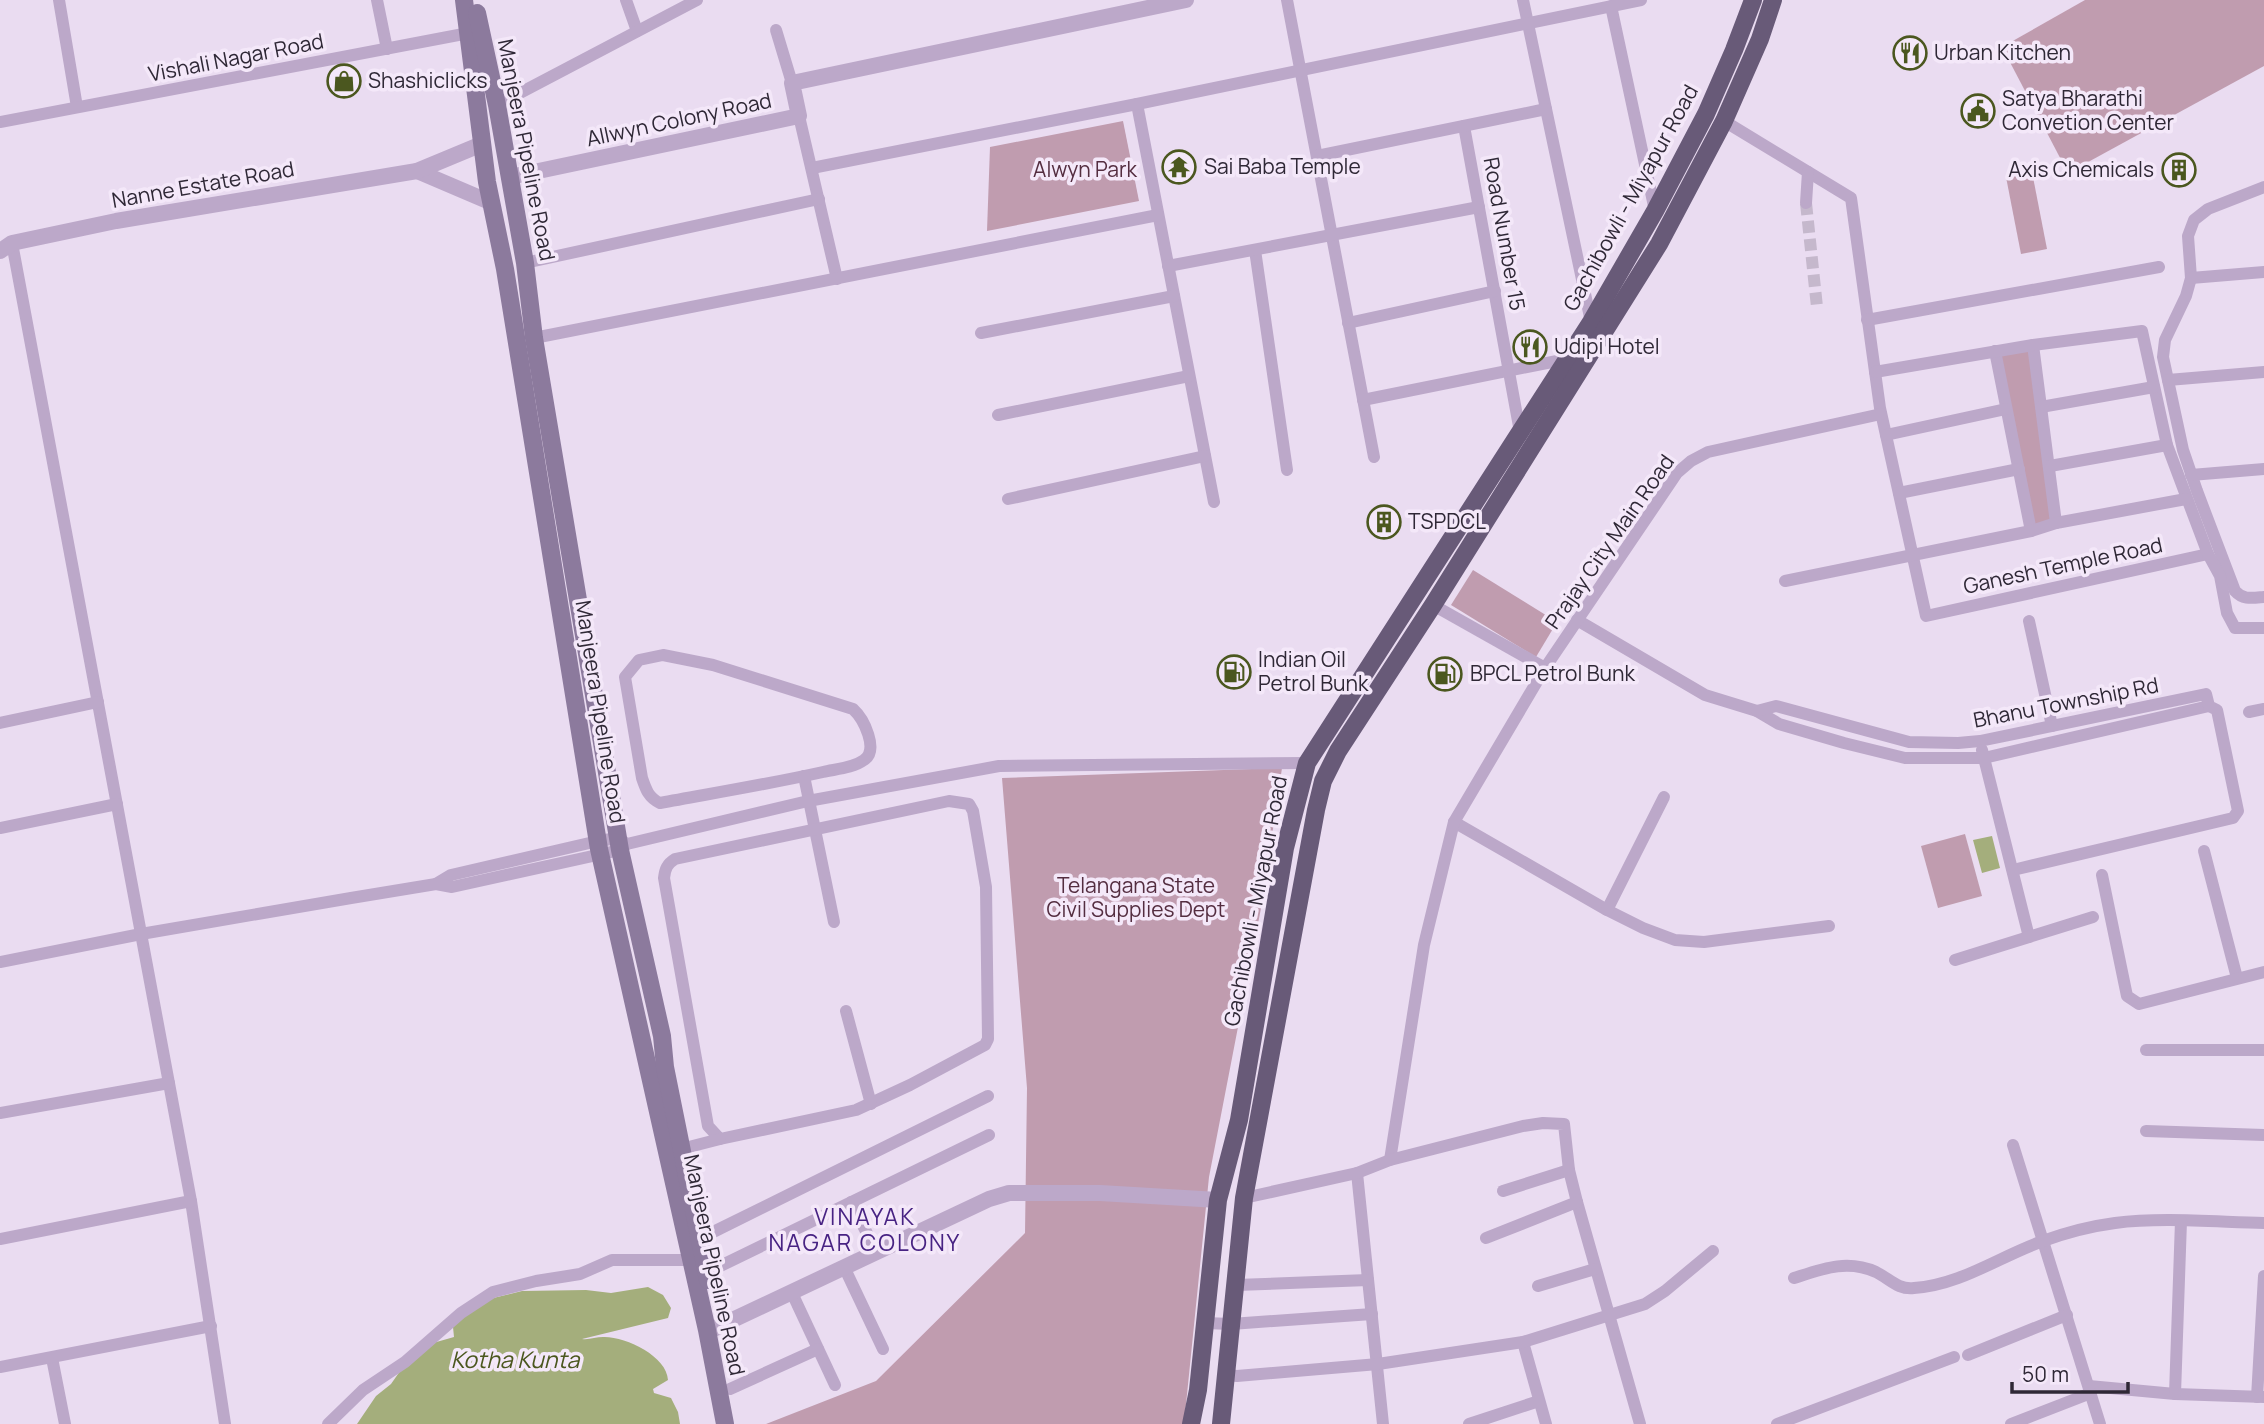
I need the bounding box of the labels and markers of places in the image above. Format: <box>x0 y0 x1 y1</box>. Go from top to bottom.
restaurant icon: Urban Kitchen <box>1891 34 1929 72</box>
place label: Urban Kitchen <box>1934 38 2071 66</box>
shop icon: Shashiclicks <box>325 62 363 100</box>
place label: Shashiclicks <box>368 66 487 94</box>
place label: Satya Bharathi Convetion Center <box>2002 84 2175 136</box>
public building icon: Satya Bharathi Convetion Center <box>1959 92 1997 130</box>
temple icon: Sai Baba Temple <box>1160 148 1198 186</box>
building icon: Axis Chemicals <box>2160 151 2198 189</box>
place label: Sai Baba Temple <box>1204 152 1361 180</box>
place label: Axis Chemicals <box>2008 155 2154 183</box>
restaurant icon: Udipi Hotel <box>1511 328 1549 366</box>
place label: Udipi Hotel <box>1554 332 1660 360</box>
building icon: TSPDCL <box>1365 503 1403 541</box>
place label: TSPDCL <box>1408 507 1486 535</box>
place label: Indian Oil Petrol Bunk <box>1258 645 1369 697</box>
fuel station icon: Indian Oil Petrol Bunk <box>1215 653 1253 691</box>
fuel station icon: BPCL Petrol Bunk <box>1426 655 1464 693</box>
place label: BPCL Petrol Bunk <box>1470 659 1635 687</box>

